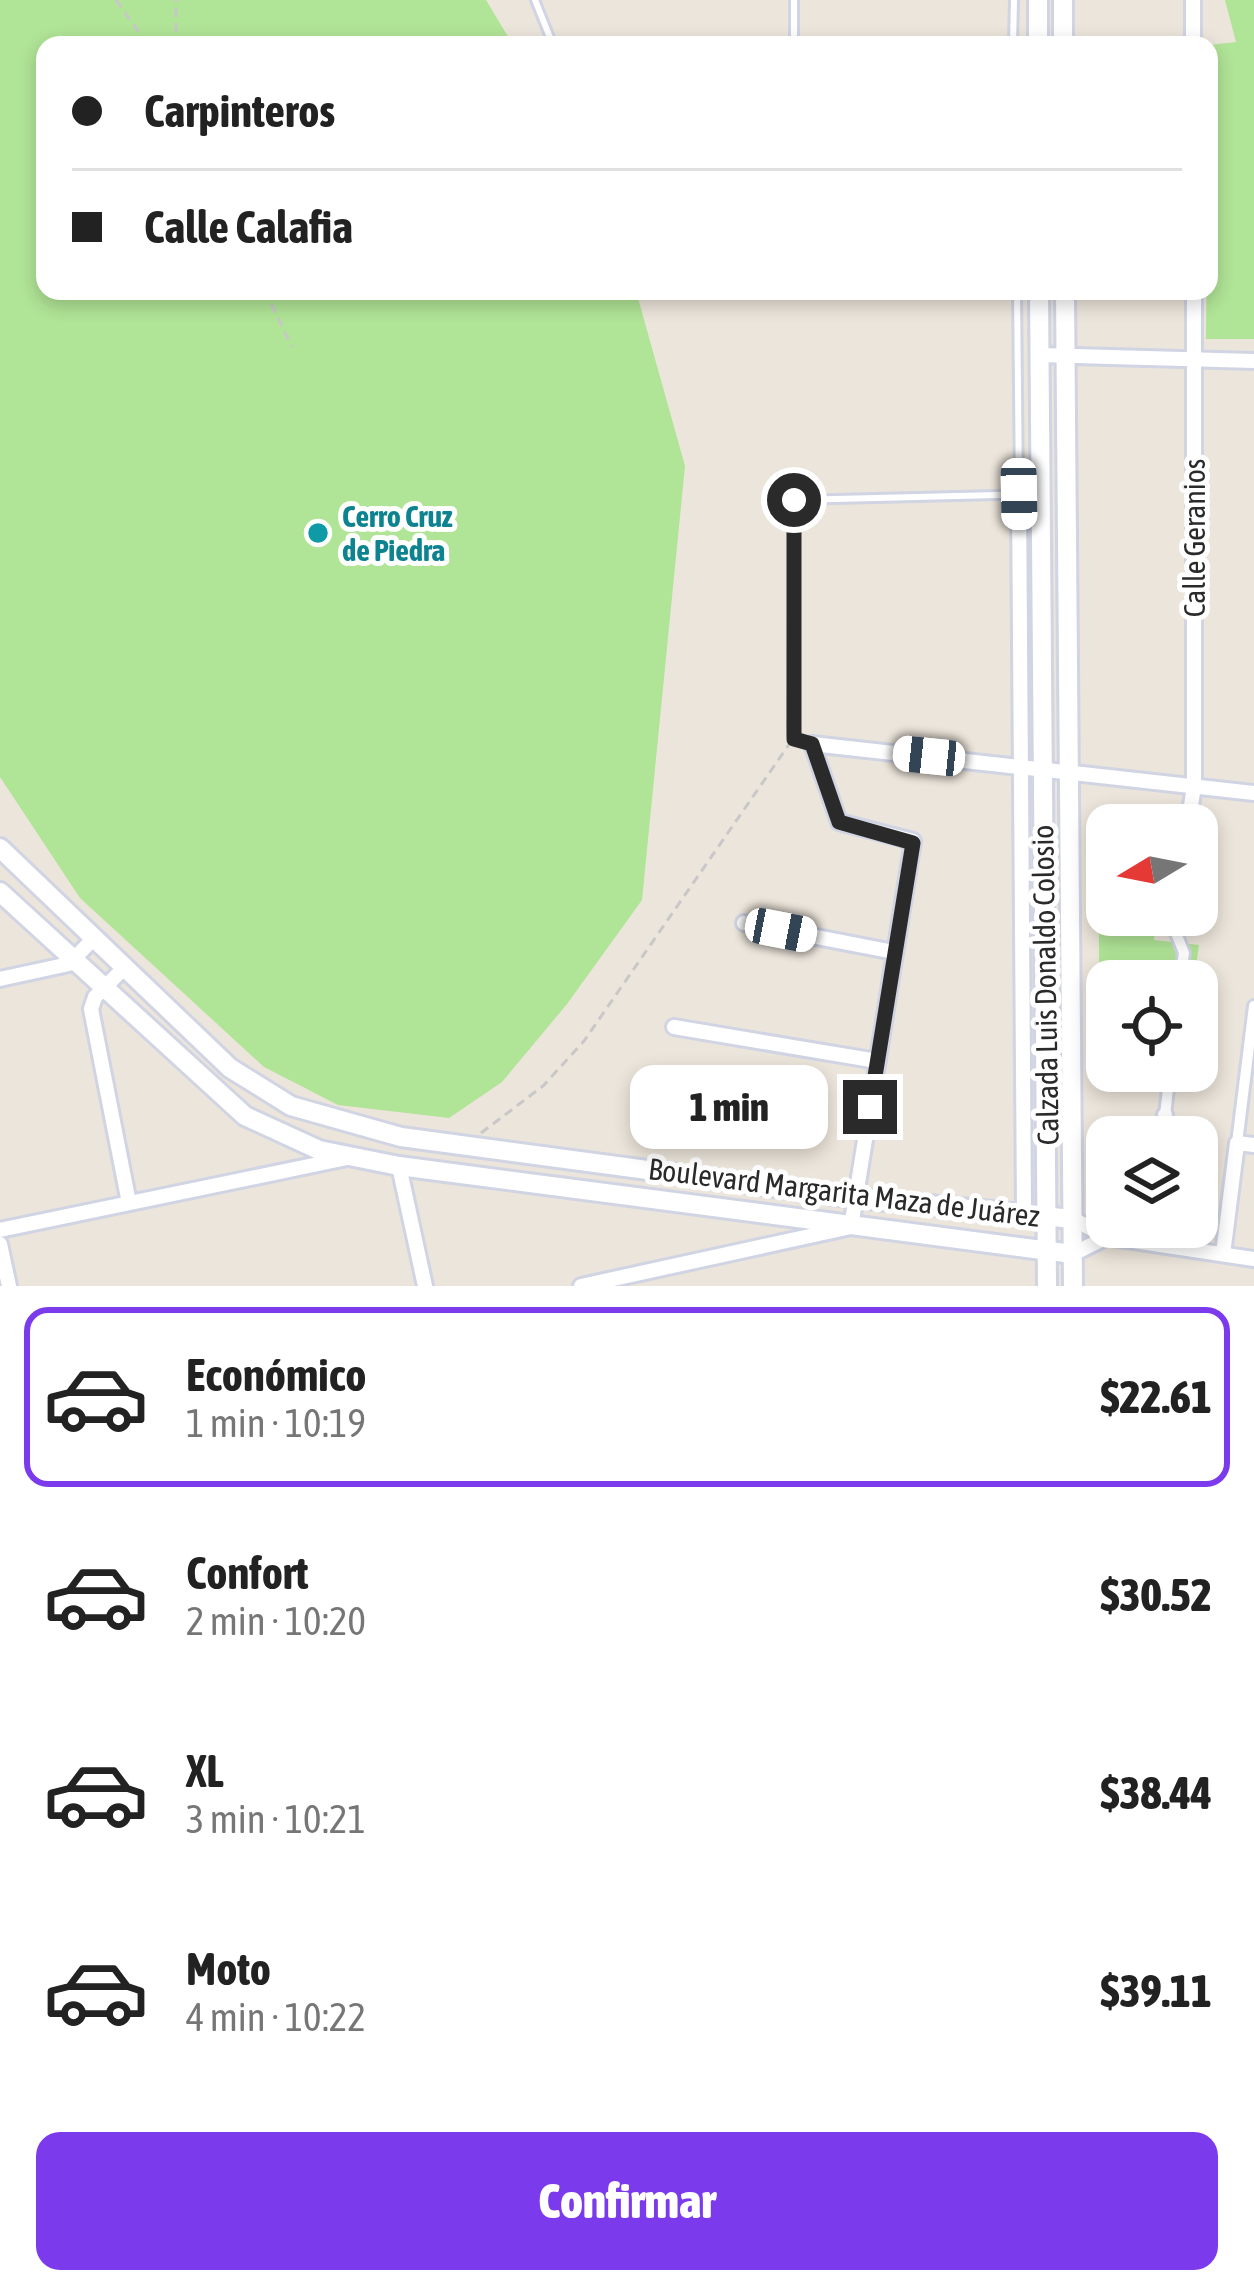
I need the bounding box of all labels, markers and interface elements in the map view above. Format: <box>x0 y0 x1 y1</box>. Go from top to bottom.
text: Carpinteros <box>144 85 335 137</box>
text: Calle Calafia <box>144 201 353 253</box>
car <box>1000 458 1038 530</box>
street label: Calle Geranios <box>1177 459 1211 617</box>
route start <box>767 473 821 527</box>
place label: Cerro Cruz de Piedra <box>342 499 453 567</box>
marker: Cerro Cruz de Piedra <box>305 520 331 546</box>
car <box>891 734 967 778</box>
north arrow <box>1086 804 1218 936</box>
map controls <box>1086 804 1218 1248</box>
street label: Calzada Luis Donaldo Colosio <box>1025 824 1065 1146</box>
car <box>742 905 820 955</box>
button: locate <box>1086 960 1218 1092</box>
callout: 1 min <box>630 1065 828 1149</box>
route end <box>843 1080 897 1134</box>
text: 1 min <box>689 1085 769 1129</box>
button: layers <box>1086 1116 1218 1248</box>
street label: Boulevard Margarita Maza de Juárez <box>646 1151 1042 1233</box>
icon: car <box>42 1343 150 1451</box>
text: Económico <box>186 1349 367 1401</box>
text: $22.61 <box>1100 1371 1212 1423</box>
text: 1 min · 10:19 <box>186 1401 366 1445</box>
icon: car <box>42 1541 150 1649</box>
text: Confort <box>186 1547 309 1599</box>
text: $30.52 <box>1100 1569 1212 1621</box>
text: 2 min · 10:20 <box>186 1599 366 1643</box>
icon: car <box>42 1739 150 1847</box>
text: XL <box>186 1745 224 1797</box>
text: $38.44 <box>1100 1767 1212 1819</box>
text: 3 min · 10:21 <box>186 1797 366 1841</box>
icon: car <box>42 1937 150 2045</box>
text: Moto <box>186 1943 271 1995</box>
text: $39.11 <box>1100 1965 1212 2017</box>
text: 4 min · 10:22 <box>186 1995 366 2039</box>
button: Confirmar <box>36 2132 1218 2270</box>

